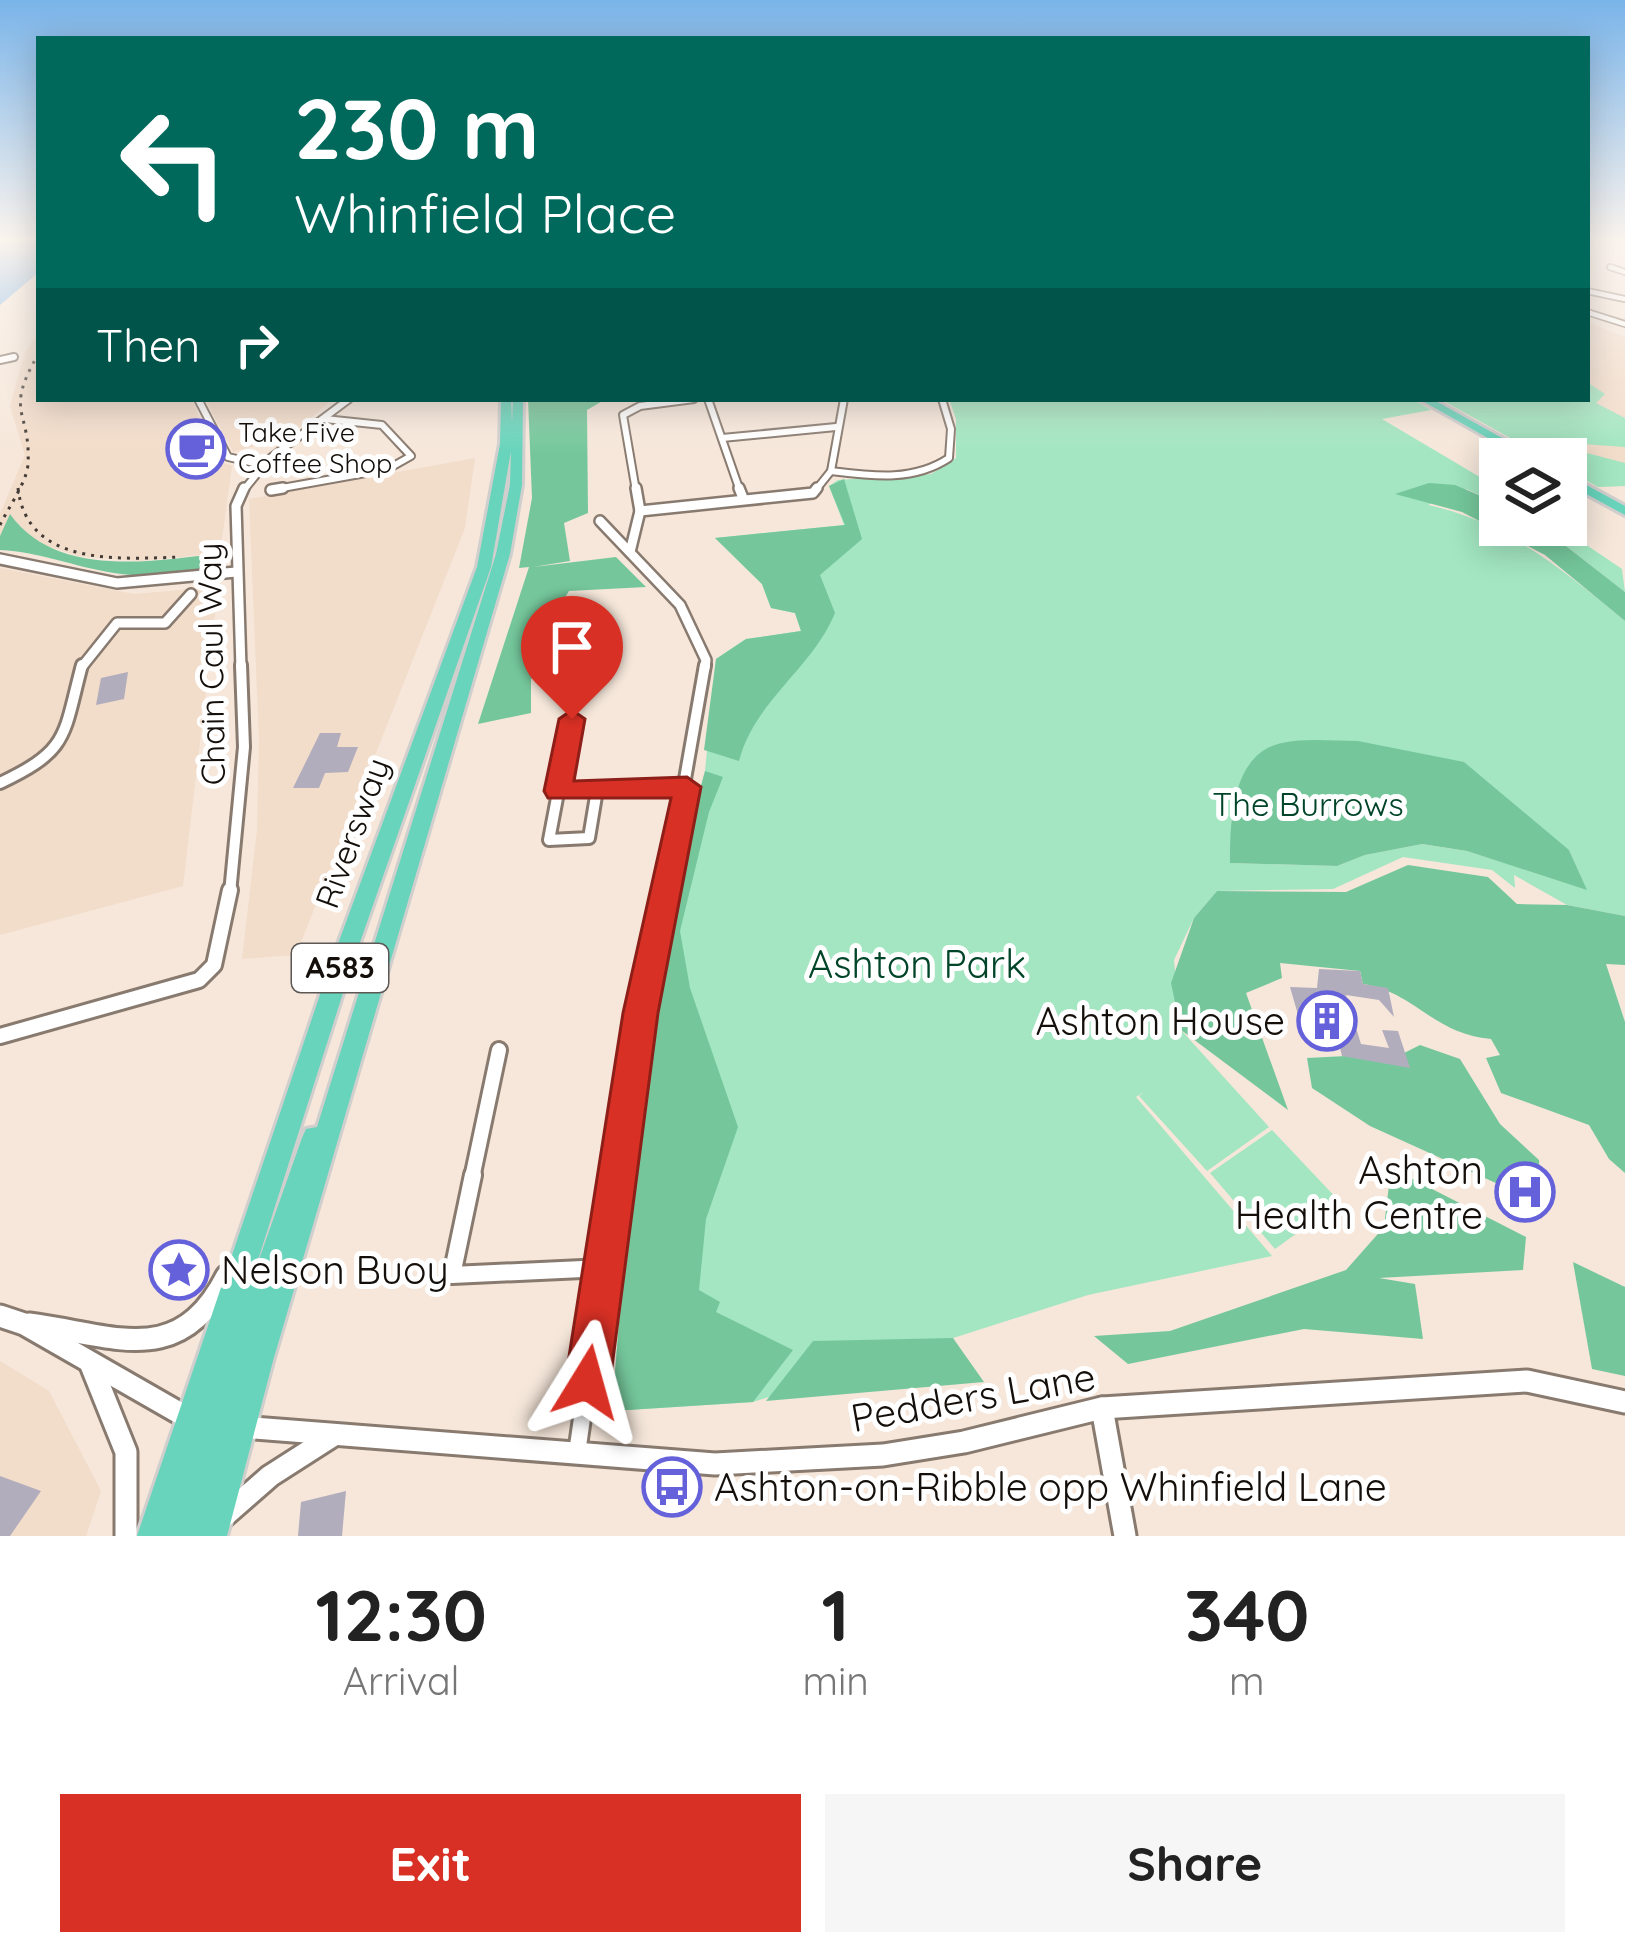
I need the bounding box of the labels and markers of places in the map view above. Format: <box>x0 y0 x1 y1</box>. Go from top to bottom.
place label: Take Five Coffee Shop <box>238 415 392 480</box>
cafe icon: Take Five Coffee Shop <box>165 418 227 480</box>
pin <box>521 596 623 719</box>
building icon: Ashton House <box>1296 990 1358 1052</box>
place label: Ashton House <box>1035 996 1285 1045</box>
place label: Ashton Health Centre <box>1235 1145 1483 1239</box>
hospital icon: Ashton Health Centre <box>1494 1161 1556 1223</box>
place icon: Nelson Buoy <box>148 1239 210 1301</box>
place label: Nelson Buoy <box>221 1245 449 1294</box>
bus stop icon: Ashton-on-Ribble opp Whinfield Lane <box>641 1456 703 1518</box>
place label: Ashton-on-Ribble opp Whinfield Lane <box>714 1462 1387 1511</box>

